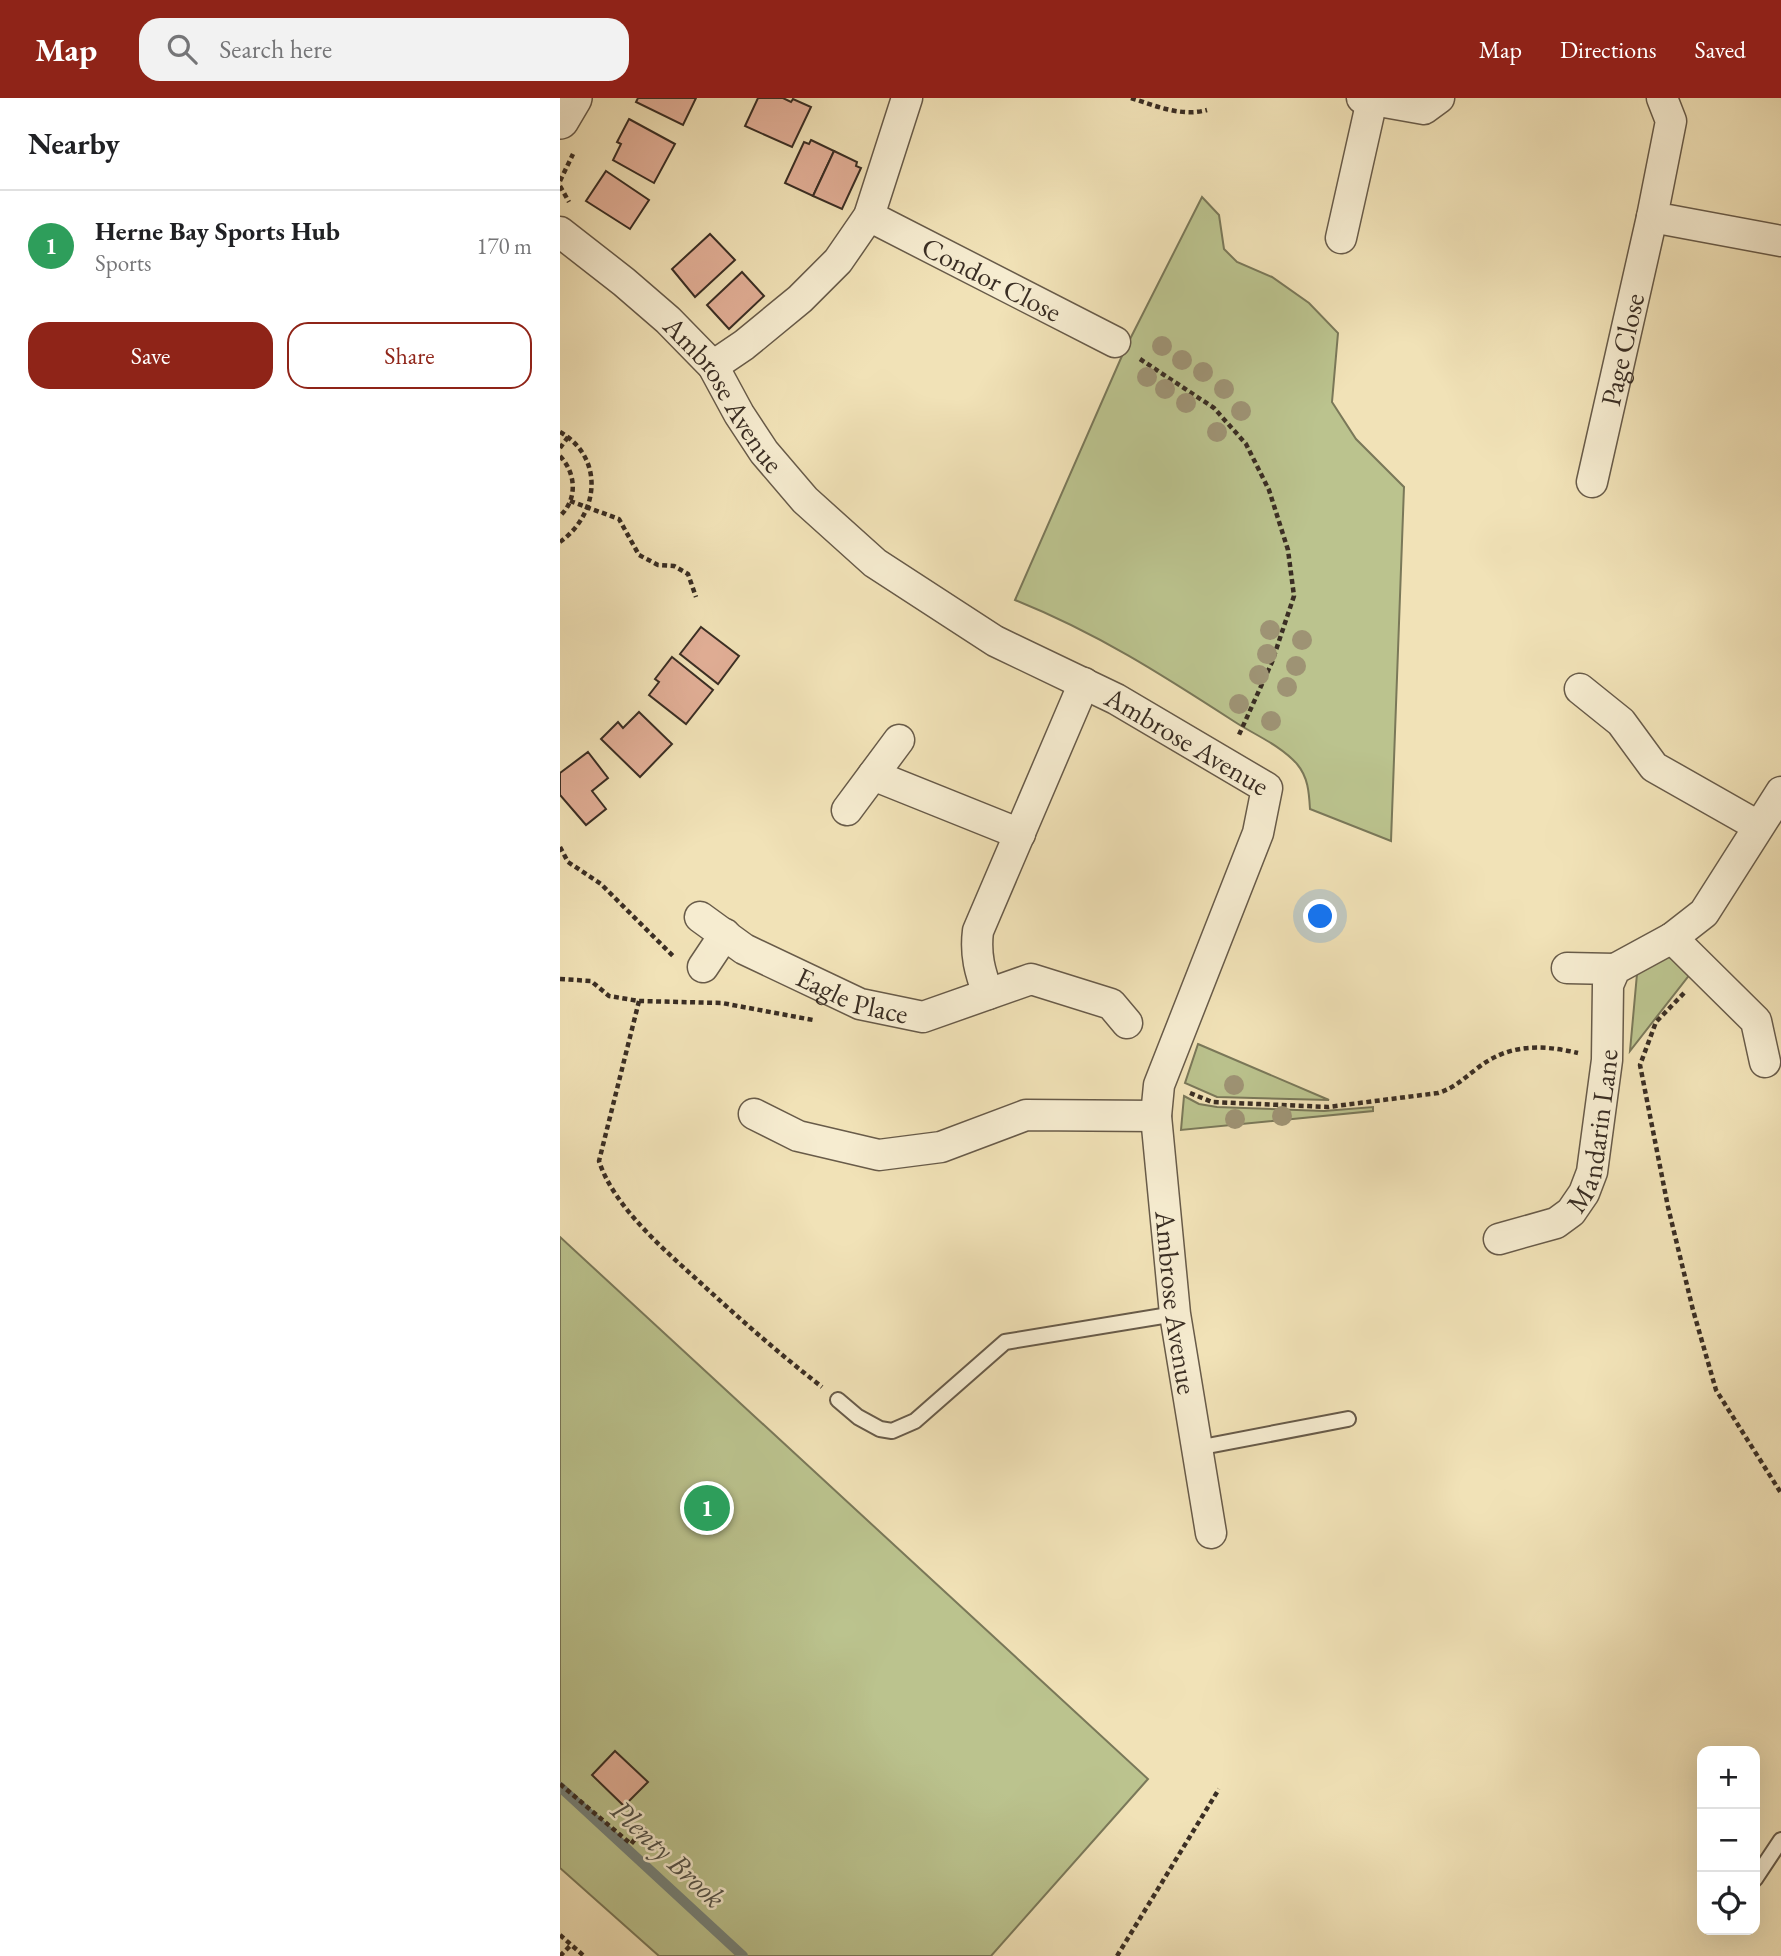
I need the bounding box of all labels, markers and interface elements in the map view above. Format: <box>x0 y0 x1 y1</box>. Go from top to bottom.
search box <box>139 18 629 81</box>
text: Map <box>35 28 97 71</box>
icon: search <box>163 30 201 68</box>
text: Search here <box>219 32 332 66</box>
text: Map <box>1479 34 1522 65</box>
text: Directions <box>1560 34 1657 65</box>
text: Saved <box>1695 34 1746 65</box>
text: Nearby <box>28 124 120 163</box>
text: Herne Bay Sports Hub <box>95 214 340 248</box>
street label: Condor Close <box>916 228 1068 330</box>
text: 1 <box>45 231 57 261</box>
text: 170 m <box>476 231 532 261</box>
text: Sports <box>95 248 151 278</box>
street label: Page Close <box>1592 290 1652 409</box>
street label: Ambrose Avenue <box>655 308 792 480</box>
button: Save <box>28 322 273 389</box>
button: Share <box>287 322 532 389</box>
street label: Ambrose Avenue <box>1098 678 1276 803</box>
your location <box>1303 899 1337 933</box>
street label: Eagle Place <box>791 959 911 1031</box>
street label: Mandarin Lane <box>1558 1049 1625 1219</box>
street label: Ambrose Avenue <box>1147 1208 1206 1397</box>
pin: 1 <box>684 1482 730 1534</box>
map controls <box>1697 1746 1760 1935</box>
button: + <box>1697 1746 1760 1809</box>
water label: Plenty Brook <box>603 1791 734 1917</box>
button: − <box>1697 1809 1760 1872</box>
button: locate <box>1697 1872 1760 1935</box>

